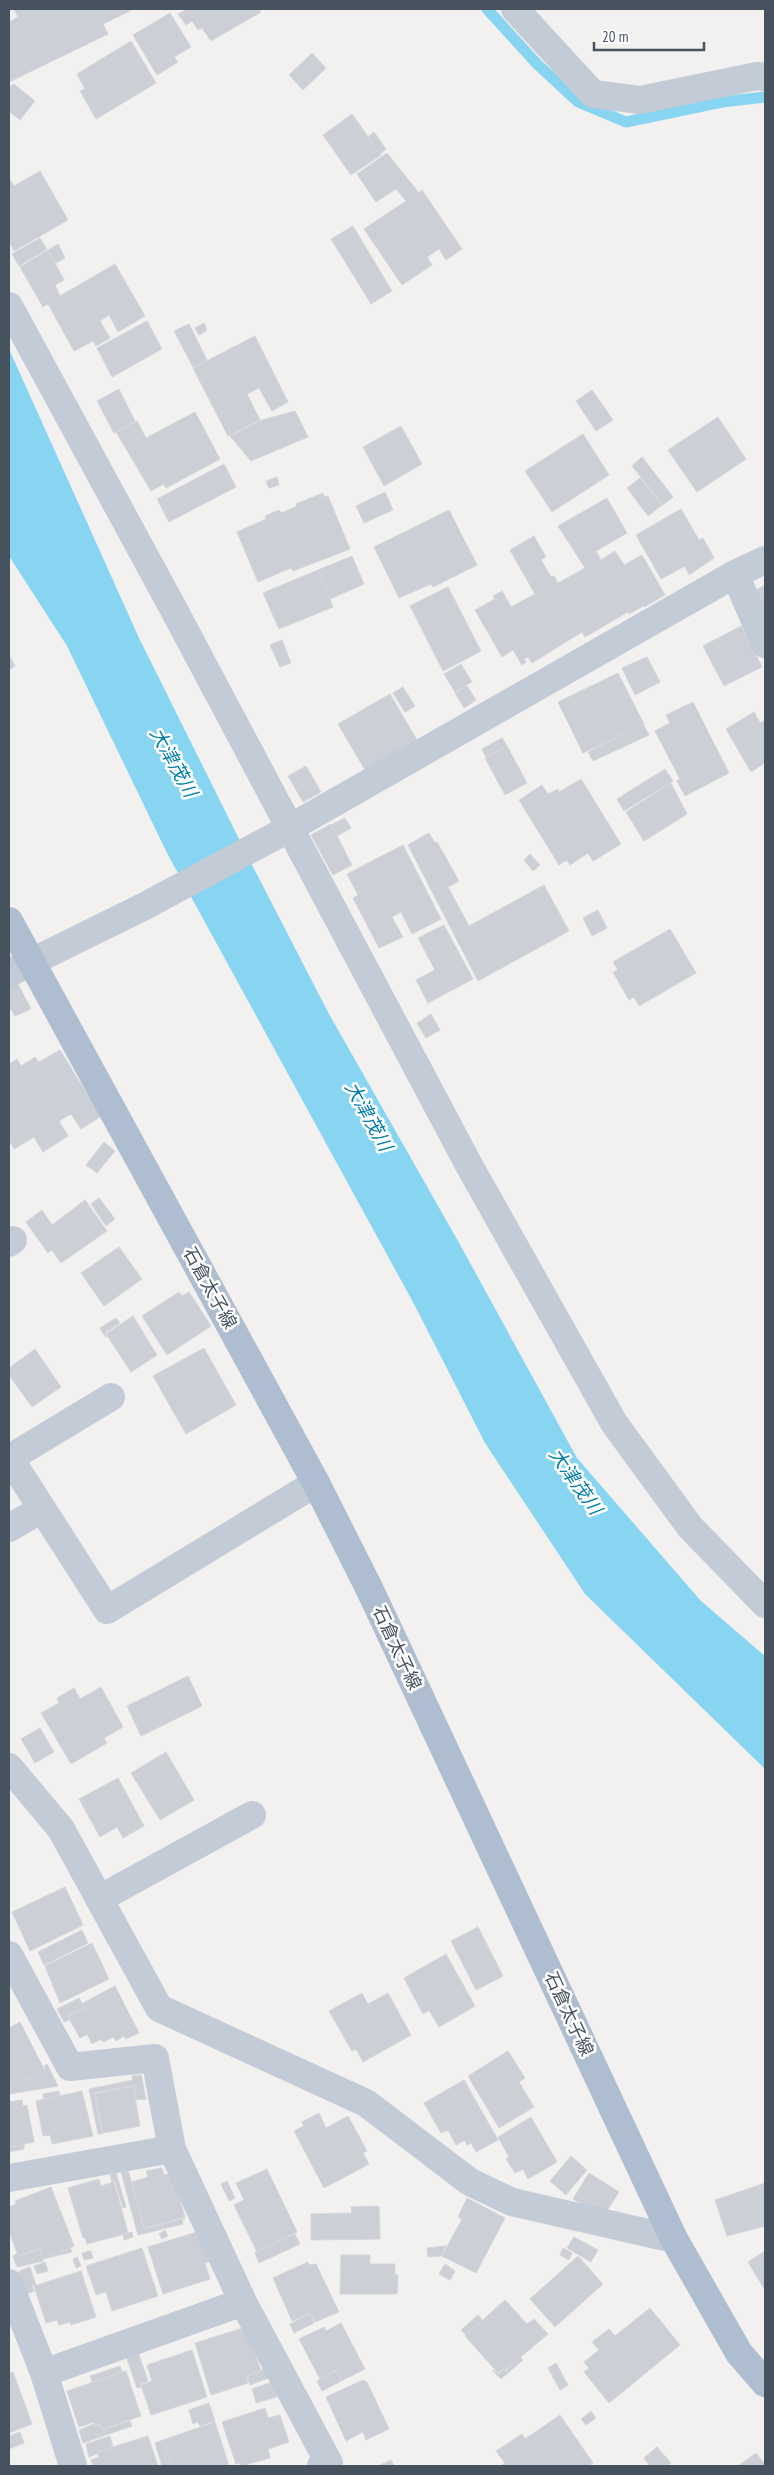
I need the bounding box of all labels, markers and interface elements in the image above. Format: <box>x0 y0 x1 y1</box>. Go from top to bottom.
scale bar <box>594 20 704 52</box>
text: 20 m <box>602 27 628 46</box>
water label: 大津茂川 <box>145 723 204 803</box>
water label: 大津茂川 <box>340 1077 399 1157</box>
street label: 石倉太子線 <box>179 1243 242 1333</box>
water label: 大津茂川 <box>544 1443 609 1521</box>
street label: 石倉太子線 <box>368 1602 427 1693</box>
street label: 石倉太子線 <box>540 1968 599 2059</box>

